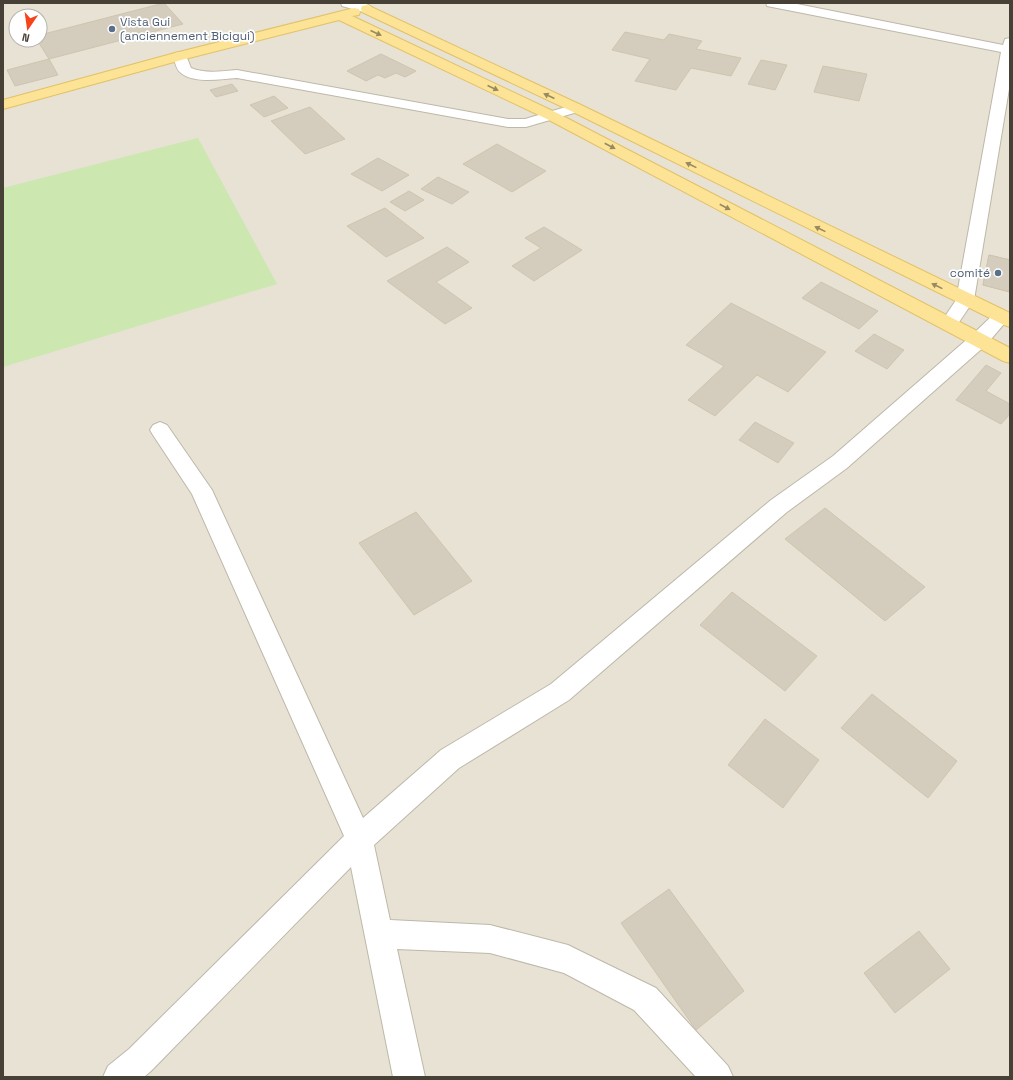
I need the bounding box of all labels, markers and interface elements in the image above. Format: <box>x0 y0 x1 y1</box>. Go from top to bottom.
north arrow <box>8 8 48 48</box>
place label: Vista Gui (anciennement Bicigui) <box>120 14 255 44</box>
marker: Vista Gui (anciennement Bicigui) <box>107 24 117 34</box>
text: N <box>21 30 31 45</box>
one-way arrow <box>370 30 382 36</box>
one-way arrow <box>488 85 499 91</box>
one-way arrow <box>544 93 555 99</box>
one-way arrow <box>604 143 615 150</box>
one-way arrow <box>685 162 697 168</box>
one-way arrow <box>719 203 731 210</box>
one-way arrow <box>815 226 826 232</box>
place label: comité <box>950 265 990 281</box>
marker: comité <box>993 268 1003 278</box>
one-way arrow <box>931 283 943 289</box>

